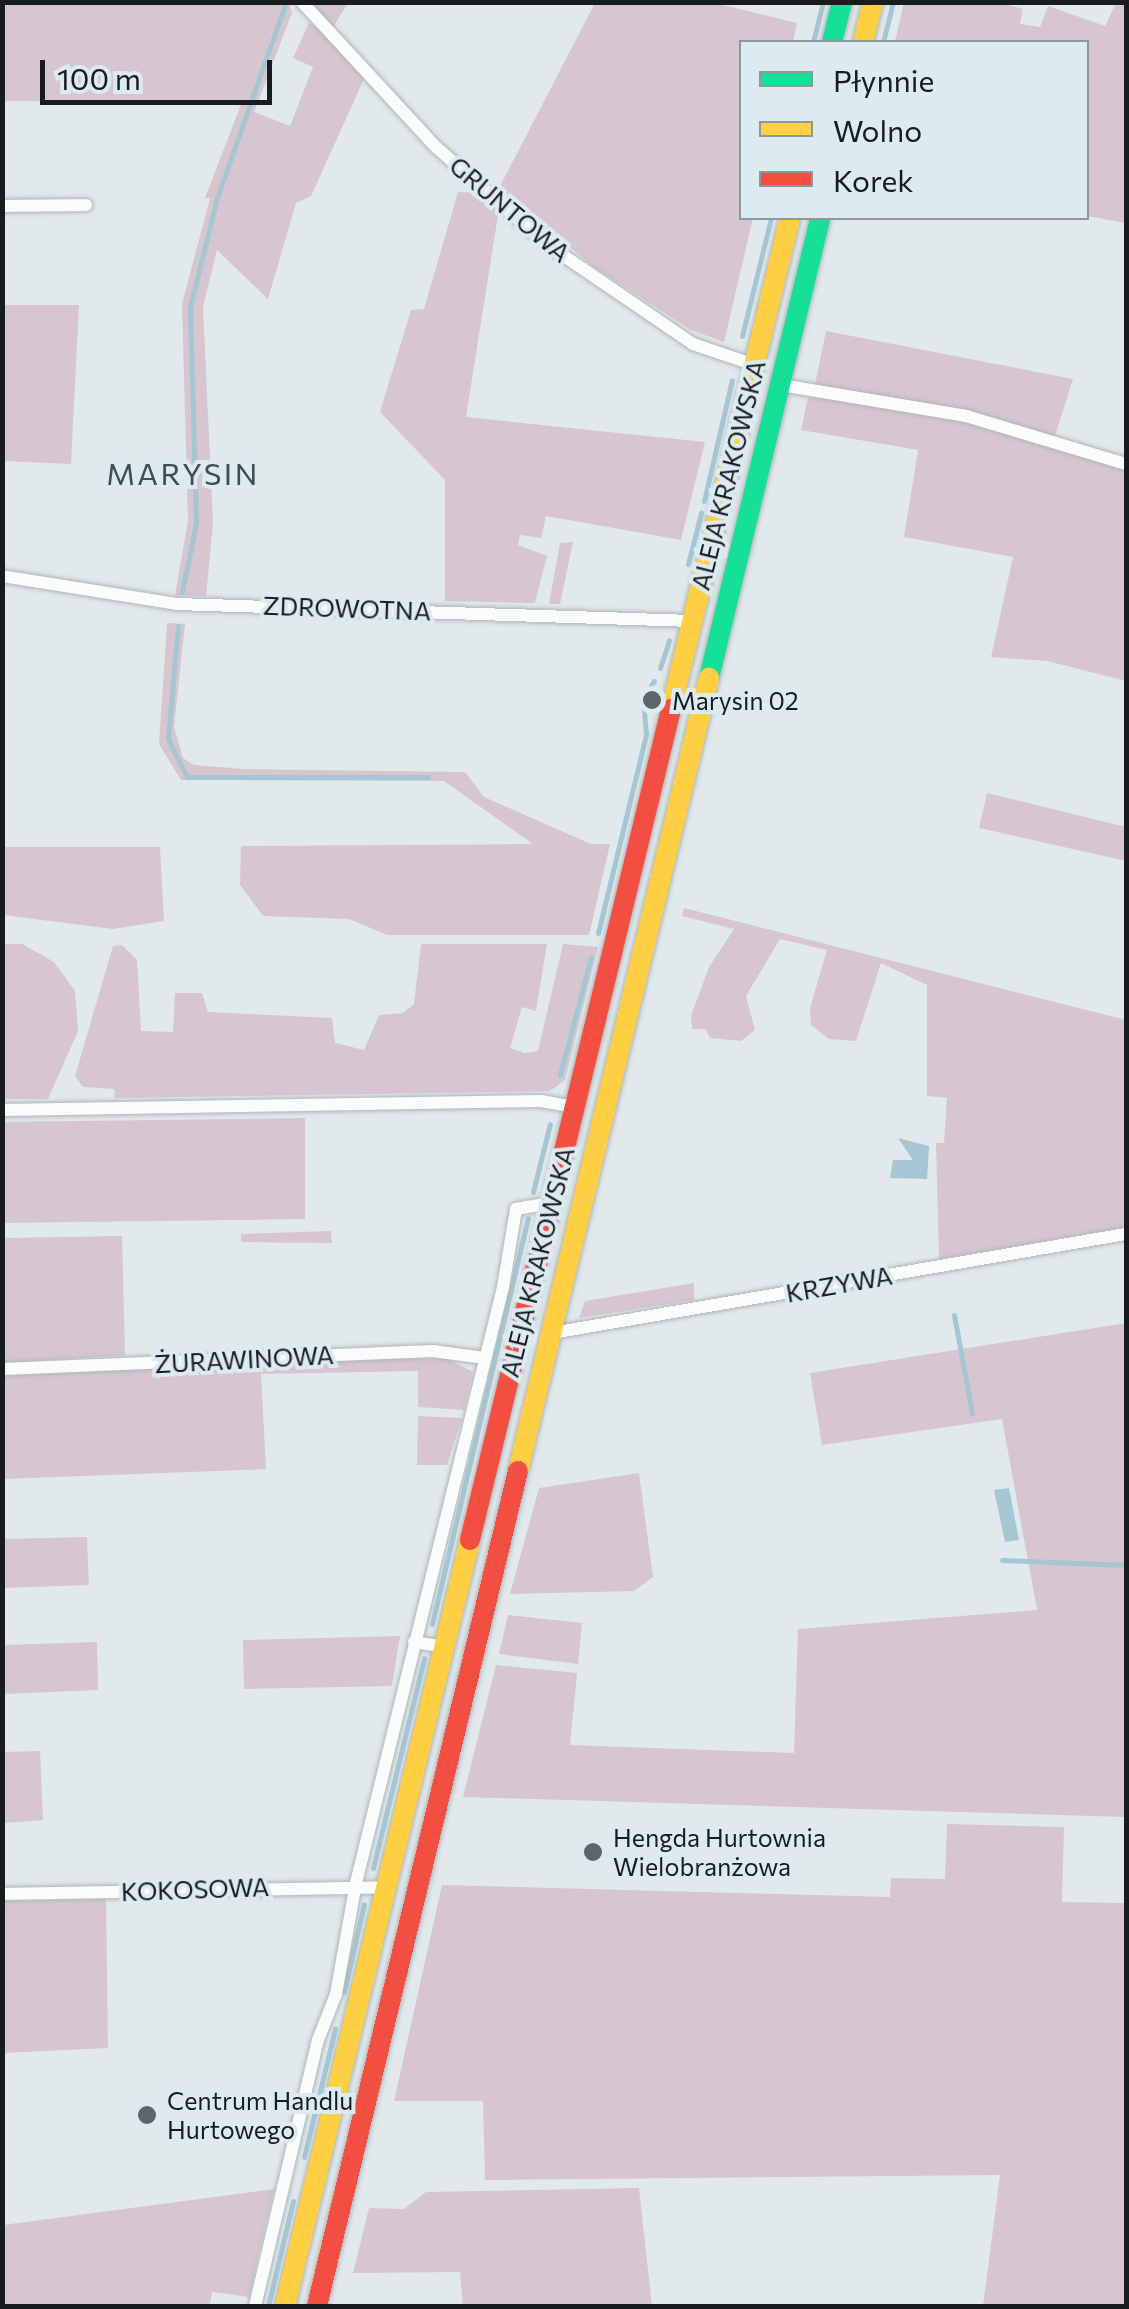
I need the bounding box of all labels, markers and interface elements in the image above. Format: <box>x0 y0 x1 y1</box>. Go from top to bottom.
scale bar <box>45 40 278 102</box>
legend <box>739 40 1089 220</box>
text: 100 m <box>57 59 141 96</box>
text: Płynnie <box>833 61 934 98</box>
text: Wolno <box>833 111 922 148</box>
street label: GRUNTOWA <box>444 150 576 268</box>
text: Korek <box>833 161 914 198</box>
street label: ALEJA KRAKOWSKA <box>685 357 771 593</box>
district label: MARYSIN <box>106 455 260 491</box>
street label: ZDROWOTNA <box>262 590 432 626</box>
place label: Marysin 02 <box>672 685 799 715</box>
marker: Marysin 02 <box>641 689 663 711</box>
street label: ALEJA KRAKOWSKA <box>494 1144 580 1380</box>
street label: KRZYWA <box>783 1260 895 1308</box>
street label: ŻURAWINOWA <box>154 1339 334 1379</box>
place label: Hengda Hurtownia Wielobranżowa <box>613 1823 826 1882</box>
marker: Hengda Hurtownia Wielobranżowa <box>582 1841 604 1863</box>
street label: KOKOSOWA <box>120 1871 270 1907</box>
place label: Centrum Handlu Hurtowego <box>167 2086 353 2145</box>
marker: Centrum Handlu Hurtowego <box>136 2104 158 2126</box>

